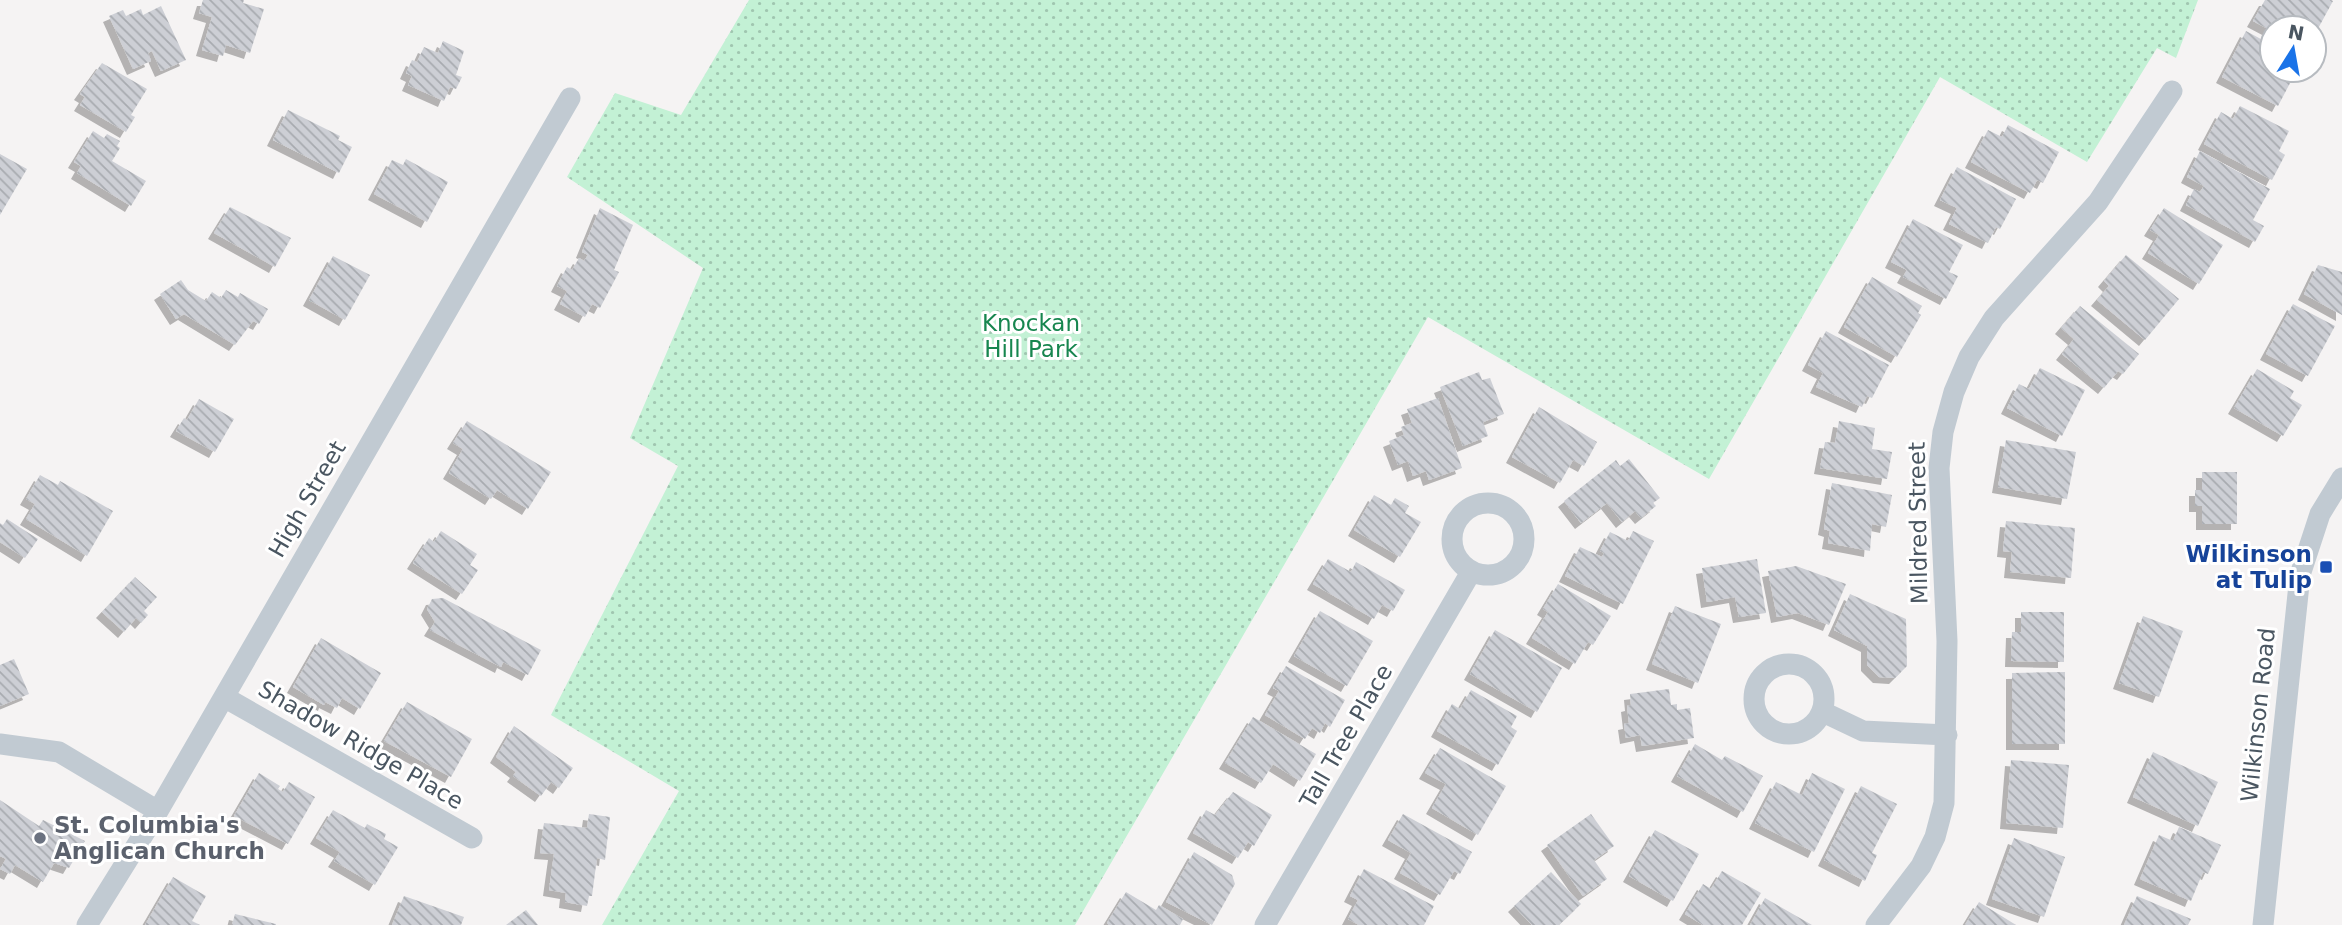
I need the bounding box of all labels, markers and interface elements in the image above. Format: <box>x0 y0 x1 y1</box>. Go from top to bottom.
north arrow <box>2258 14 2328 84</box>
text: N <box>2286 20 2306 45</box>
park label: Knockan Hill Park <box>982 310 1080 362</box>
street label: High Street <box>263 436 351 562</box>
street label: Mildred Street <box>1904 442 1932 604</box>
place label: Wilkinson at Tulip <box>2185 541 2312 593</box>
marker: Wilkinson at Tulip <box>2318 559 2334 575</box>
street label: Wilkinson Road <box>2236 627 2280 803</box>
street label: Tall Tree Place <box>1294 660 1397 813</box>
street label: Shadow Ridge Place <box>254 676 468 814</box>
place label: St. Columbia's Anglican Church <box>54 812 265 864</box>
marker: St. Columbia's Anglican Church <box>32 830 48 846</box>

